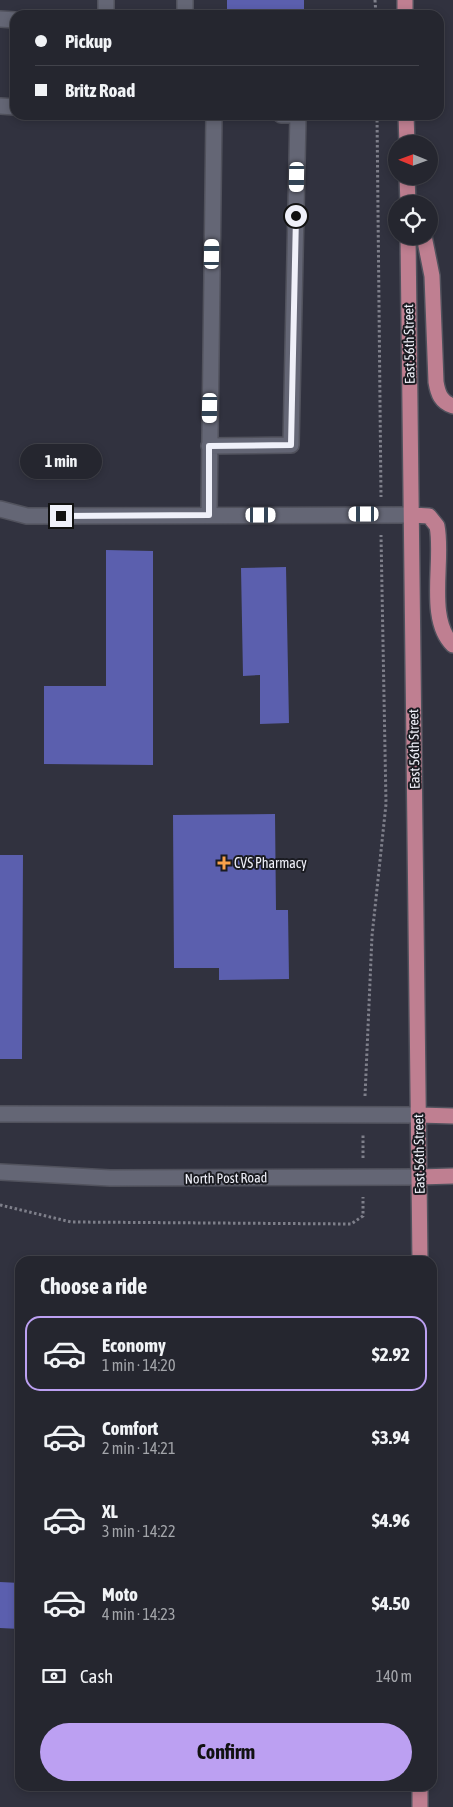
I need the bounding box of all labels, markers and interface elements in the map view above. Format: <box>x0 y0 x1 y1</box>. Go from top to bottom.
text: Pickup <box>65 30 112 52</box>
text: Britz Road <box>65 79 135 101</box>
north arrow <box>388 135 438 185</box>
map controls <box>388 135 438 245</box>
car <box>289 162 304 192</box>
button: locate <box>388 195 438 245</box>
route start <box>285 205 307 227</box>
car <box>204 239 219 269</box>
street label: East 56th Street <box>400 304 418 384</box>
car <box>202 393 217 423</box>
callout: 1 min <box>20 444 102 478</box>
text: 1 min <box>45 452 77 470</box>
route end <box>50 505 72 527</box>
car <box>349 507 379 522</box>
car <box>246 508 276 523</box>
street label: East 56th Street <box>405 709 423 789</box>
place label: CVS Pharmacy <box>234 855 307 871</box>
marker: CVS Pharmacy <box>218 857 230 869</box>
street label: East 56th Street <box>410 1114 428 1194</box>
street label: North Post Road <box>185 1169 267 1187</box>
text: Choose a ride <box>40 1273 147 1299</box>
icon: car <box>42 1331 87 1376</box>
text: Economy <box>102 1334 166 1356</box>
text: $2.92 <box>372 1343 410 1365</box>
text: 1 min · 14:20 <box>102 1356 175 1374</box>
icon: car <box>42 1414 87 1459</box>
text: Comfort <box>102 1417 158 1439</box>
text: $3.94 <box>372 1426 410 1448</box>
text: 2 min · 14:21 <box>102 1439 175 1457</box>
icon: car <box>42 1497 87 1542</box>
text: XL <box>102 1500 118 1522</box>
text: $4.96 <box>372 1509 410 1531</box>
text: 3 min · 14:22 <box>102 1522 175 1540</box>
icon: car <box>42 1580 87 1625</box>
text: Moto <box>102 1583 138 1605</box>
text: $4.50 <box>372 1592 410 1614</box>
text: 4 min · 14:23 <box>102 1605 175 1623</box>
icon: cash <box>40 1662 68 1690</box>
text: Cash <box>80 1665 113 1687</box>
text: 140 m <box>376 1667 412 1685</box>
button: Confirm <box>40 1723 412 1781</box>

